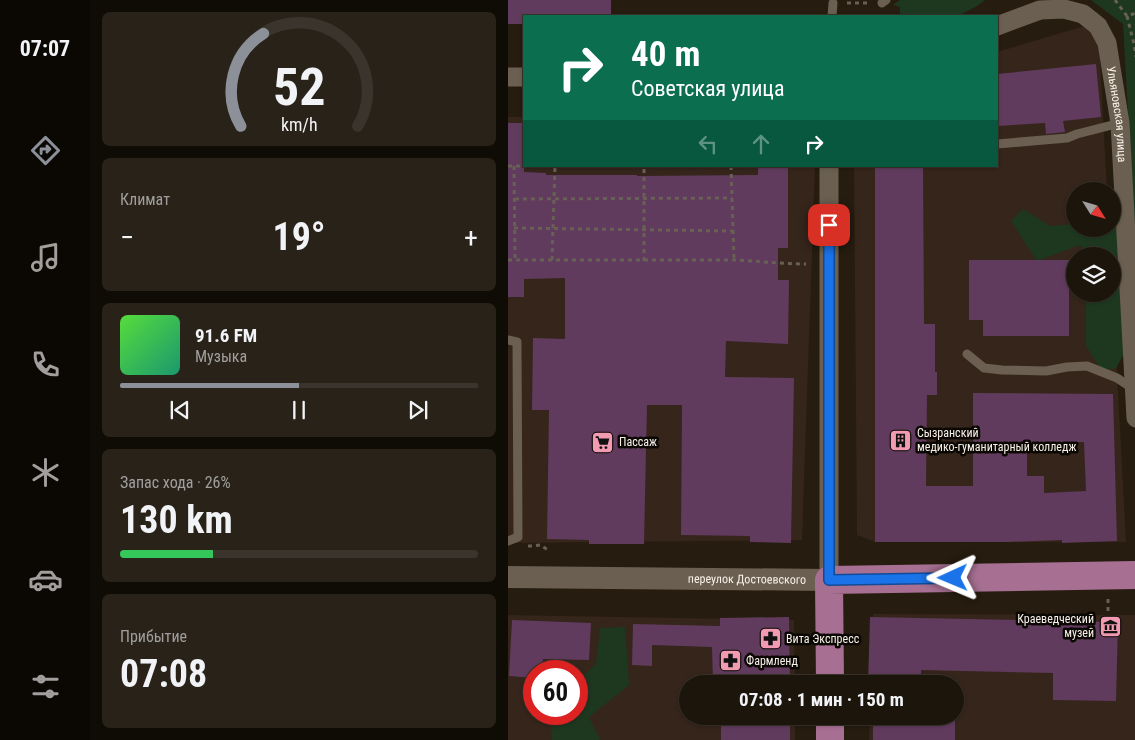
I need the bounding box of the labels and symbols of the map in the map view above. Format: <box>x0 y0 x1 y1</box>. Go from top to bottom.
street label: Ульяновская улица <box>1104 65 1129 163</box>
north arrow <box>1066 182 1120 238</box>
pin <box>808 204 850 246</box>
place label: Сызранский медико-гуманитарный колледж <box>917 426 1076 454</box>
building icon: Сызранский медико-гуманитарный колледж <box>889 428 913 452</box>
supermarket icon: Пассаж <box>591 430 615 454</box>
place label: Пассаж <box>619 435 657 449</box>
position arrow <box>926 551 978 603</box>
street label: переулок Достоевского <box>688 572 806 587</box>
place label: Краеведческий музей <box>1017 612 1094 640</box>
museum icon: Краеведческий музей <box>1098 614 1122 638</box>
pharmacy icon: Вита Экспресс <box>758 627 782 651</box>
place label: Вита Экспресс <box>786 632 860 646</box>
pharmacy icon: Фармленд <box>718 649 742 673</box>
place label: Фармленд <box>746 654 798 668</box>
speed limit sign: 60 <box>523 660 588 725</box>

